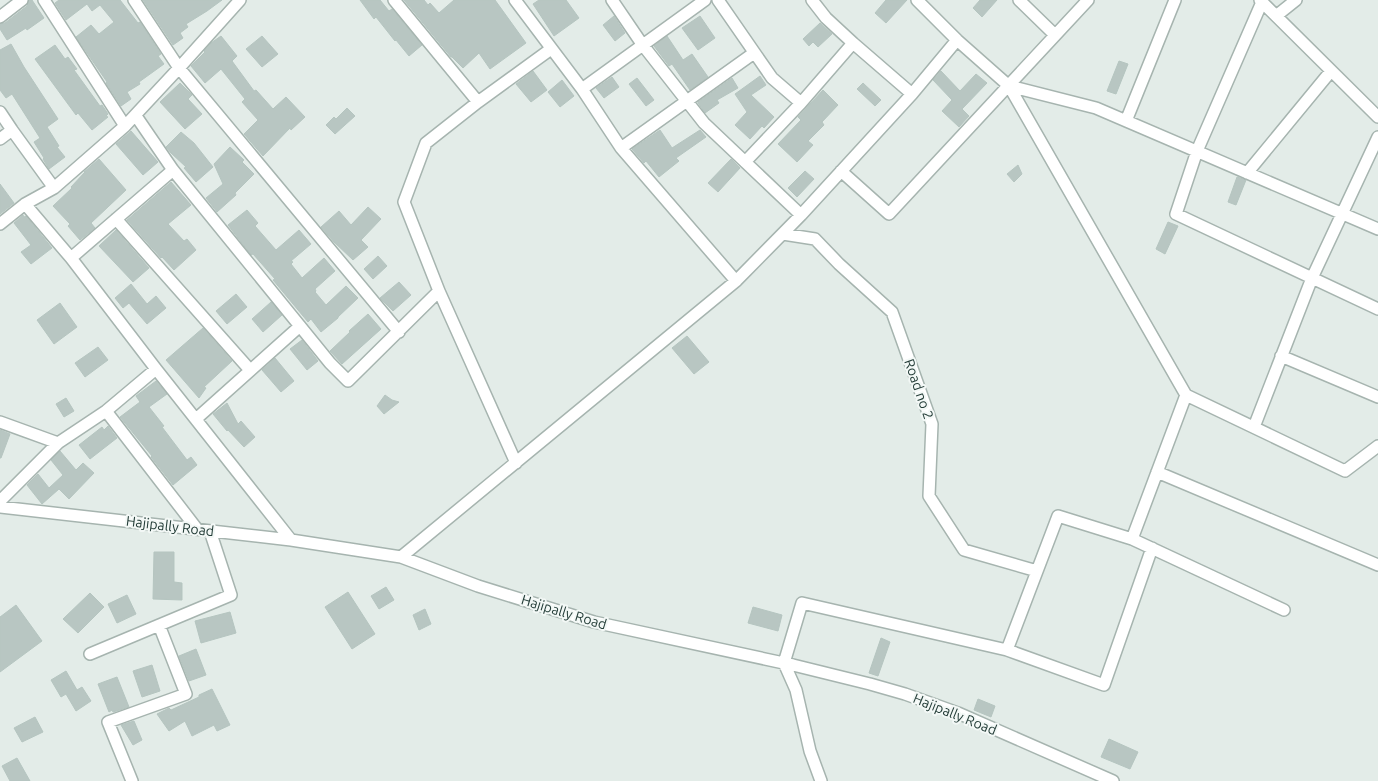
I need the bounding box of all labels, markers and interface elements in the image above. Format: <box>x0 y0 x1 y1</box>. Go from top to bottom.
street label: Road no 2 <box>901 357 937 421</box>
street label: Hajipally Road <box>125 513 215 539</box>
street label: Hajipally Road <box>519 591 609 633</box>
street label: Hajipally Road <box>911 690 999 738</box>

